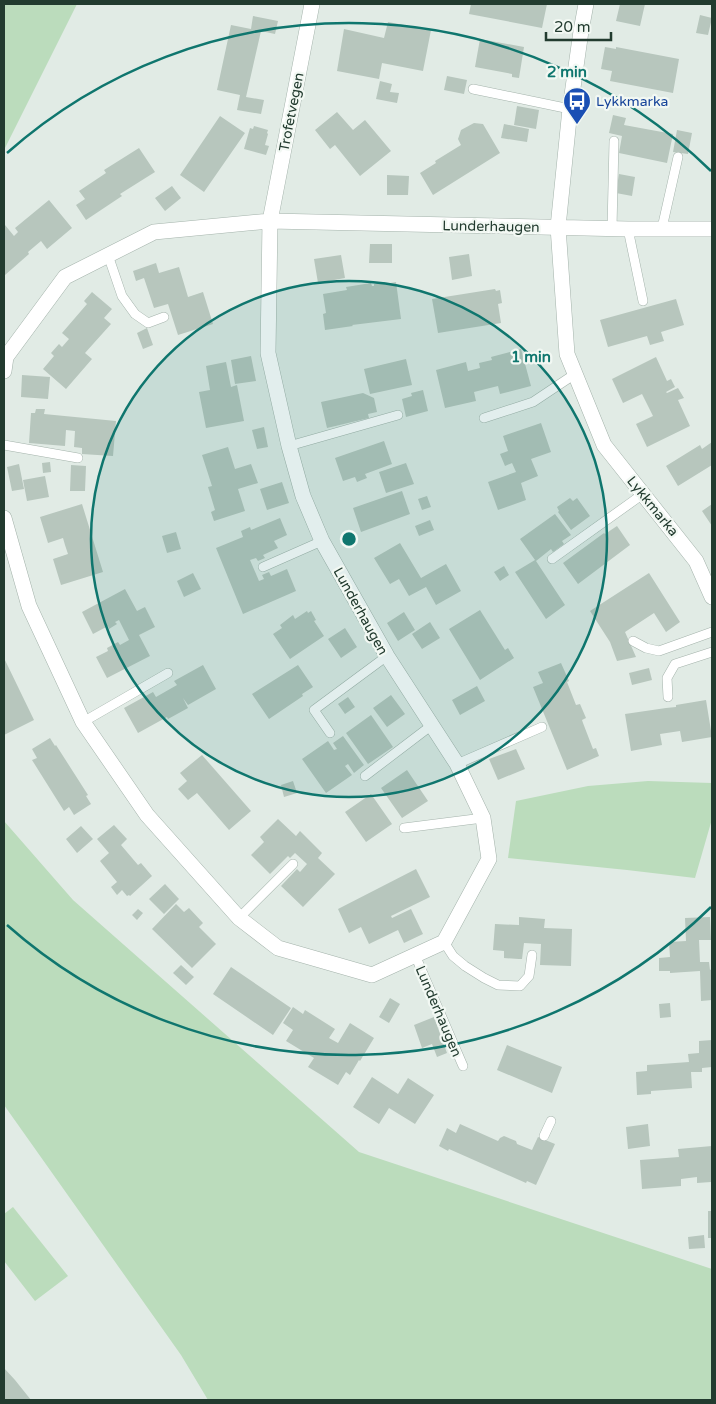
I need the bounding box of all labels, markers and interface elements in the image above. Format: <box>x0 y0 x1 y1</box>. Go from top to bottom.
scale bar <box>546 10 611 42</box>
text: 20 m <box>554 18 591 36</box>
text: 2 min <box>547 63 587 81</box>
street label: Trofetvegen <box>276 71 307 153</box>
bus stop icon: Lykkmarka <box>562 86 592 125</box>
place label: Lykkmarka <box>596 93 668 110</box>
street label: Lunderhaugen <box>442 217 540 236</box>
text: 1 min <box>511 348 551 366</box>
street label: Lykkmarka <box>623 473 682 540</box>
centre of rings <box>340 530 358 548</box>
street label: Lunderhaugen <box>330 565 392 658</box>
street label: Lunderhaugen <box>412 963 465 1059</box>

